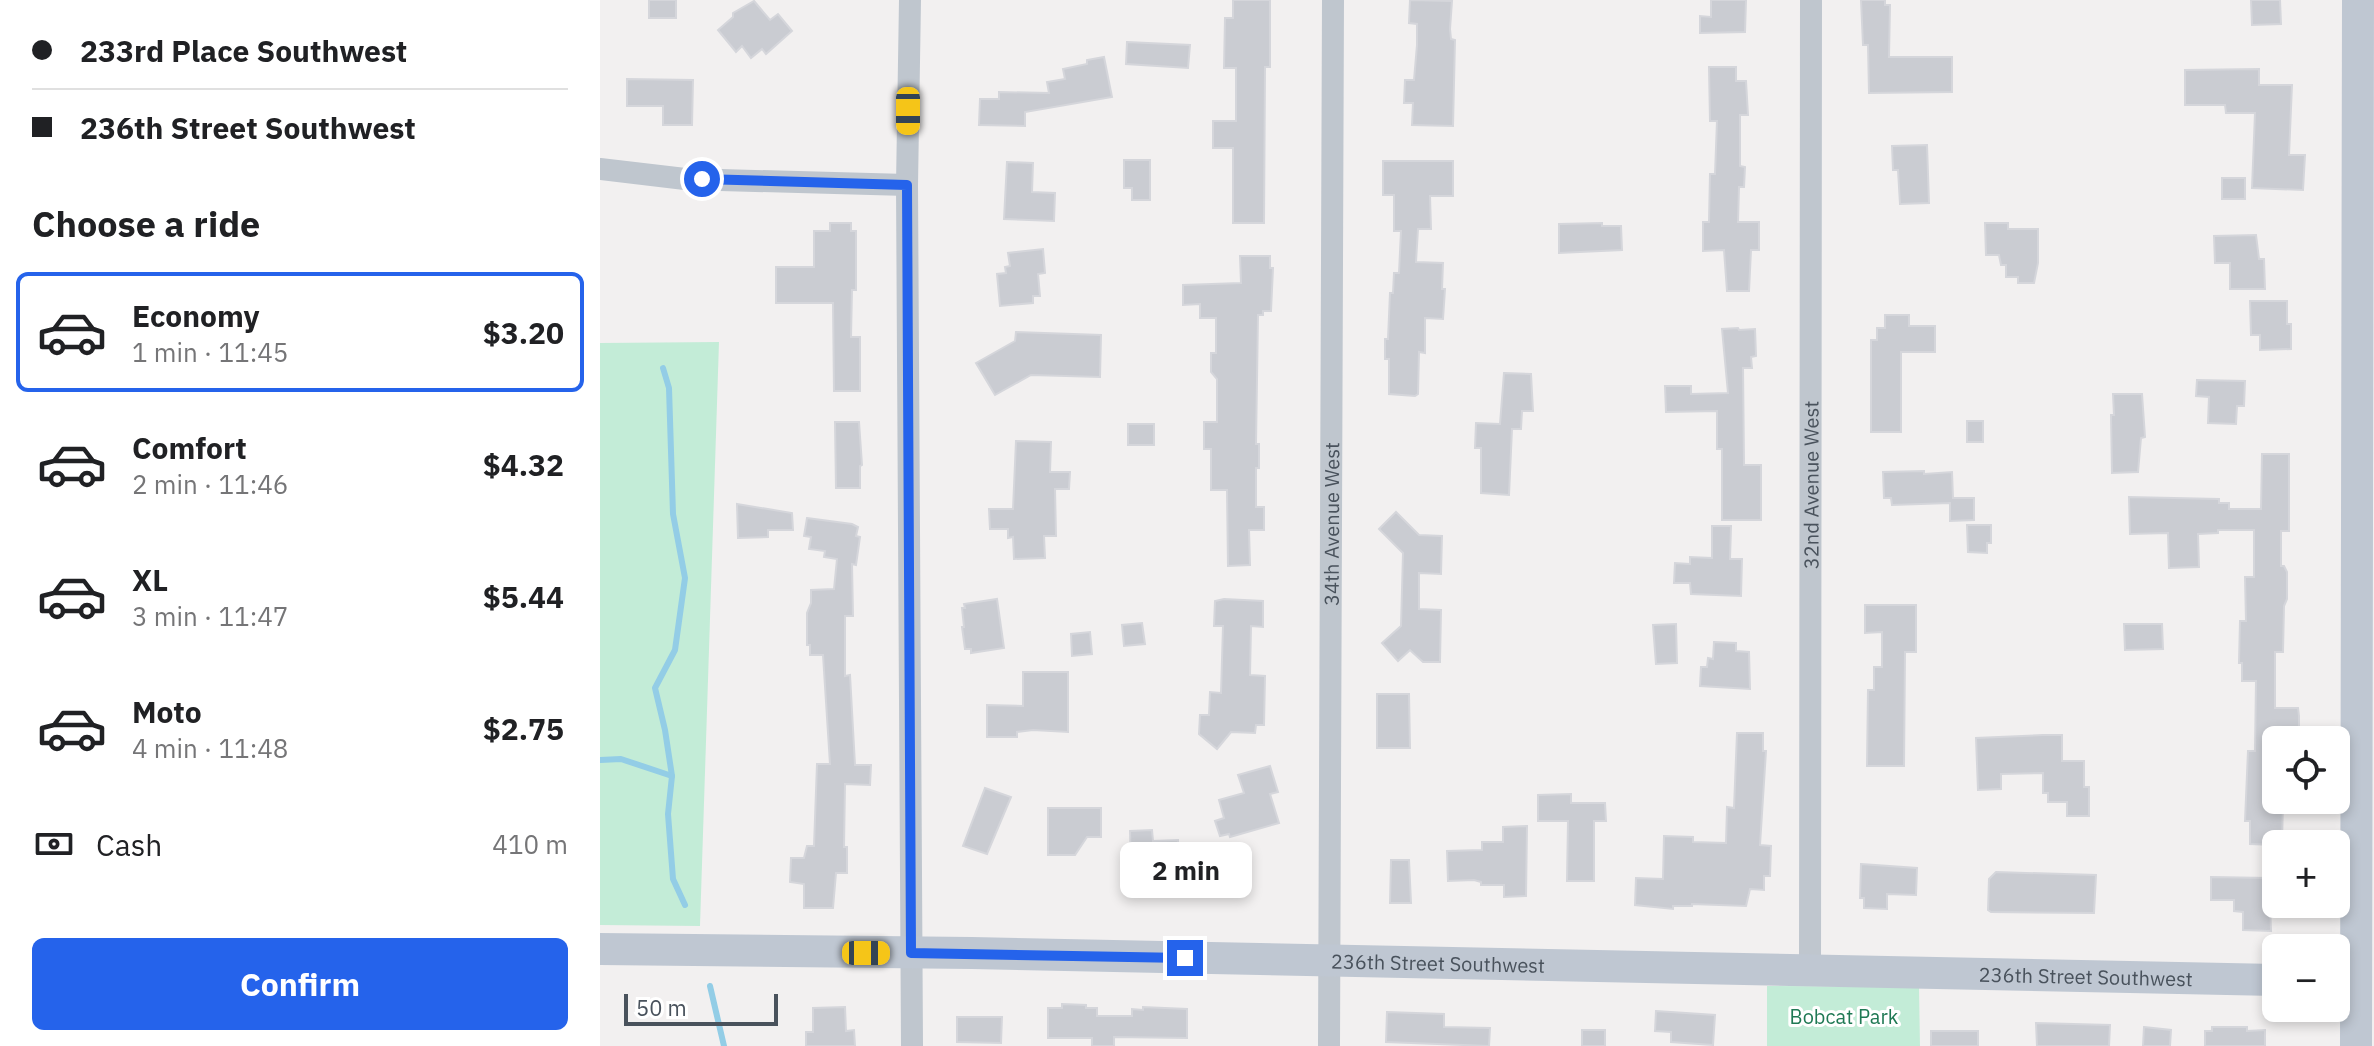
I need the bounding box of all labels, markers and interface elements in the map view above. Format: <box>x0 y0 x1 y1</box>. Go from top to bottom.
text: 233rd Place Southwest <box>80 31 407 70</box>
car <box>896 87 920 135</box>
text: 236th Street Southwest <box>80 108 416 147</box>
route start <box>684 161 720 197</box>
text: Choose a ride <box>32 200 260 247</box>
icon: car <box>36 296 108 368</box>
text: Economy <box>132 296 260 335</box>
text: $3.20 <box>483 313 564 352</box>
text: 1 min · 11:45 <box>132 335 288 369</box>
street label: 32nd Avenue West <box>1797 401 1824 569</box>
icon: car <box>36 428 108 500</box>
text: Comfort <box>132 428 247 467</box>
street label: 34th Avenue West <box>1317 442 1345 606</box>
text: $4.32 <box>483 445 564 484</box>
text: 2 min · 11:46 <box>132 467 288 501</box>
icon: car <box>36 560 108 632</box>
text: XL <box>132 560 168 599</box>
text: $5.44 <box>483 577 564 616</box>
text: 3 min · 11:47 <box>132 599 288 633</box>
icon: car <box>36 692 108 764</box>
text: Moto <box>132 692 202 731</box>
text: $2.75 <box>483 709 564 748</box>
map controls <box>2262 726 2350 1022</box>
button: locate <box>2262 726 2350 814</box>
text: 4 min · 11:48 <box>132 731 288 765</box>
icon: cash <box>32 822 76 866</box>
text: Cash <box>96 825 162 864</box>
text: 410 m <box>492 827 568 861</box>
button: + <box>2262 830 2350 918</box>
callout: 2 min <box>1119 842 1251 898</box>
text: 2 min <box>1152 853 1220 887</box>
button: − <box>2262 934 2350 1022</box>
button: Confirm <box>32 938 568 1030</box>
route end <box>1167 940 1203 976</box>
car <box>842 941 890 965</box>
street label: 236th Street Southwest <box>1331 947 1545 978</box>
street label: 236th Street Southwest <box>1978 960 2193 992</box>
scale bar <box>624 990 778 1026</box>
text: 50 m <box>636 993 687 1022</box>
park label: Bobcat Park <box>1790 1003 1899 1030</box>

